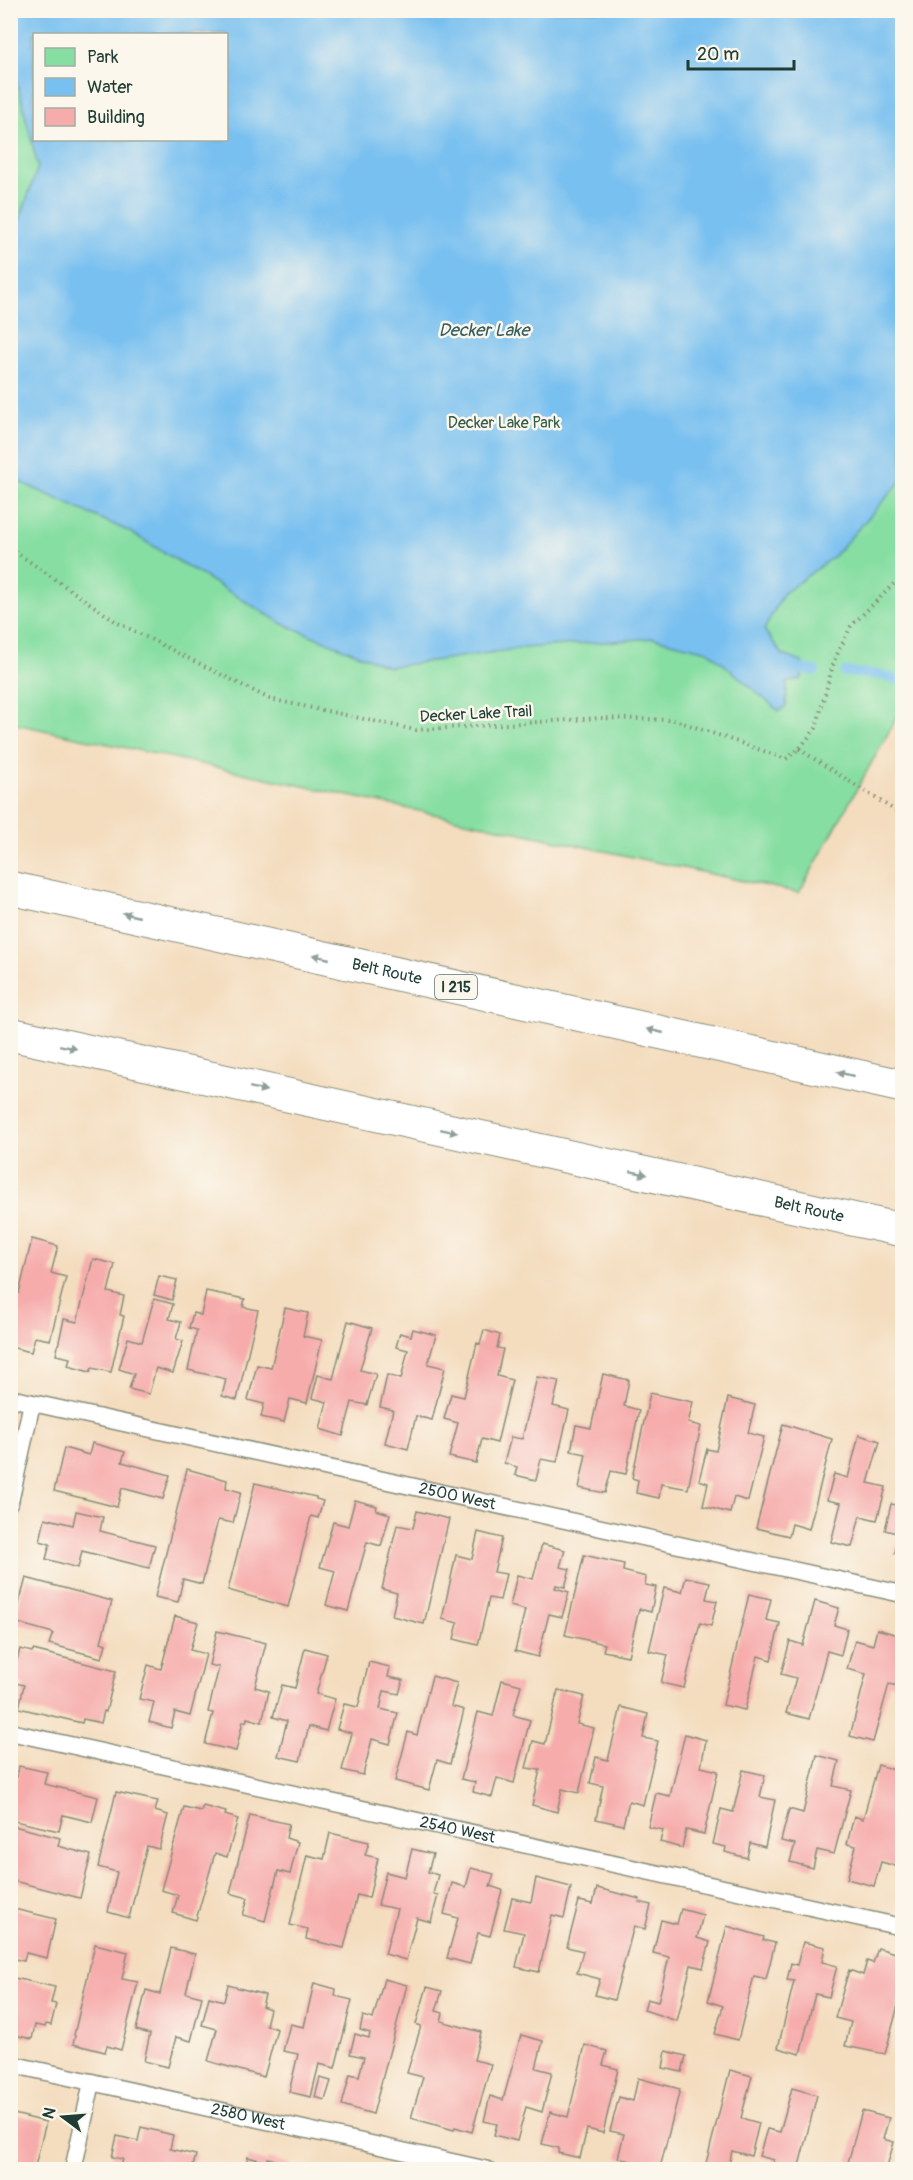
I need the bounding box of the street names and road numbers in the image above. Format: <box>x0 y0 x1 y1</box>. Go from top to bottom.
street label: Decker Lake Trail <box>419 701 533 727</box>
street label: Belt Route <box>350 954 424 989</box>
road number: I 215 <box>435 975 477 999</box>
street label: Belt Route <box>772 1192 846 1227</box>
street label: 2500 West <box>417 1478 498 1515</box>
street label: 2540 West <box>418 1812 497 1848</box>
street label: 2580 West <box>209 2099 288 2135</box>

